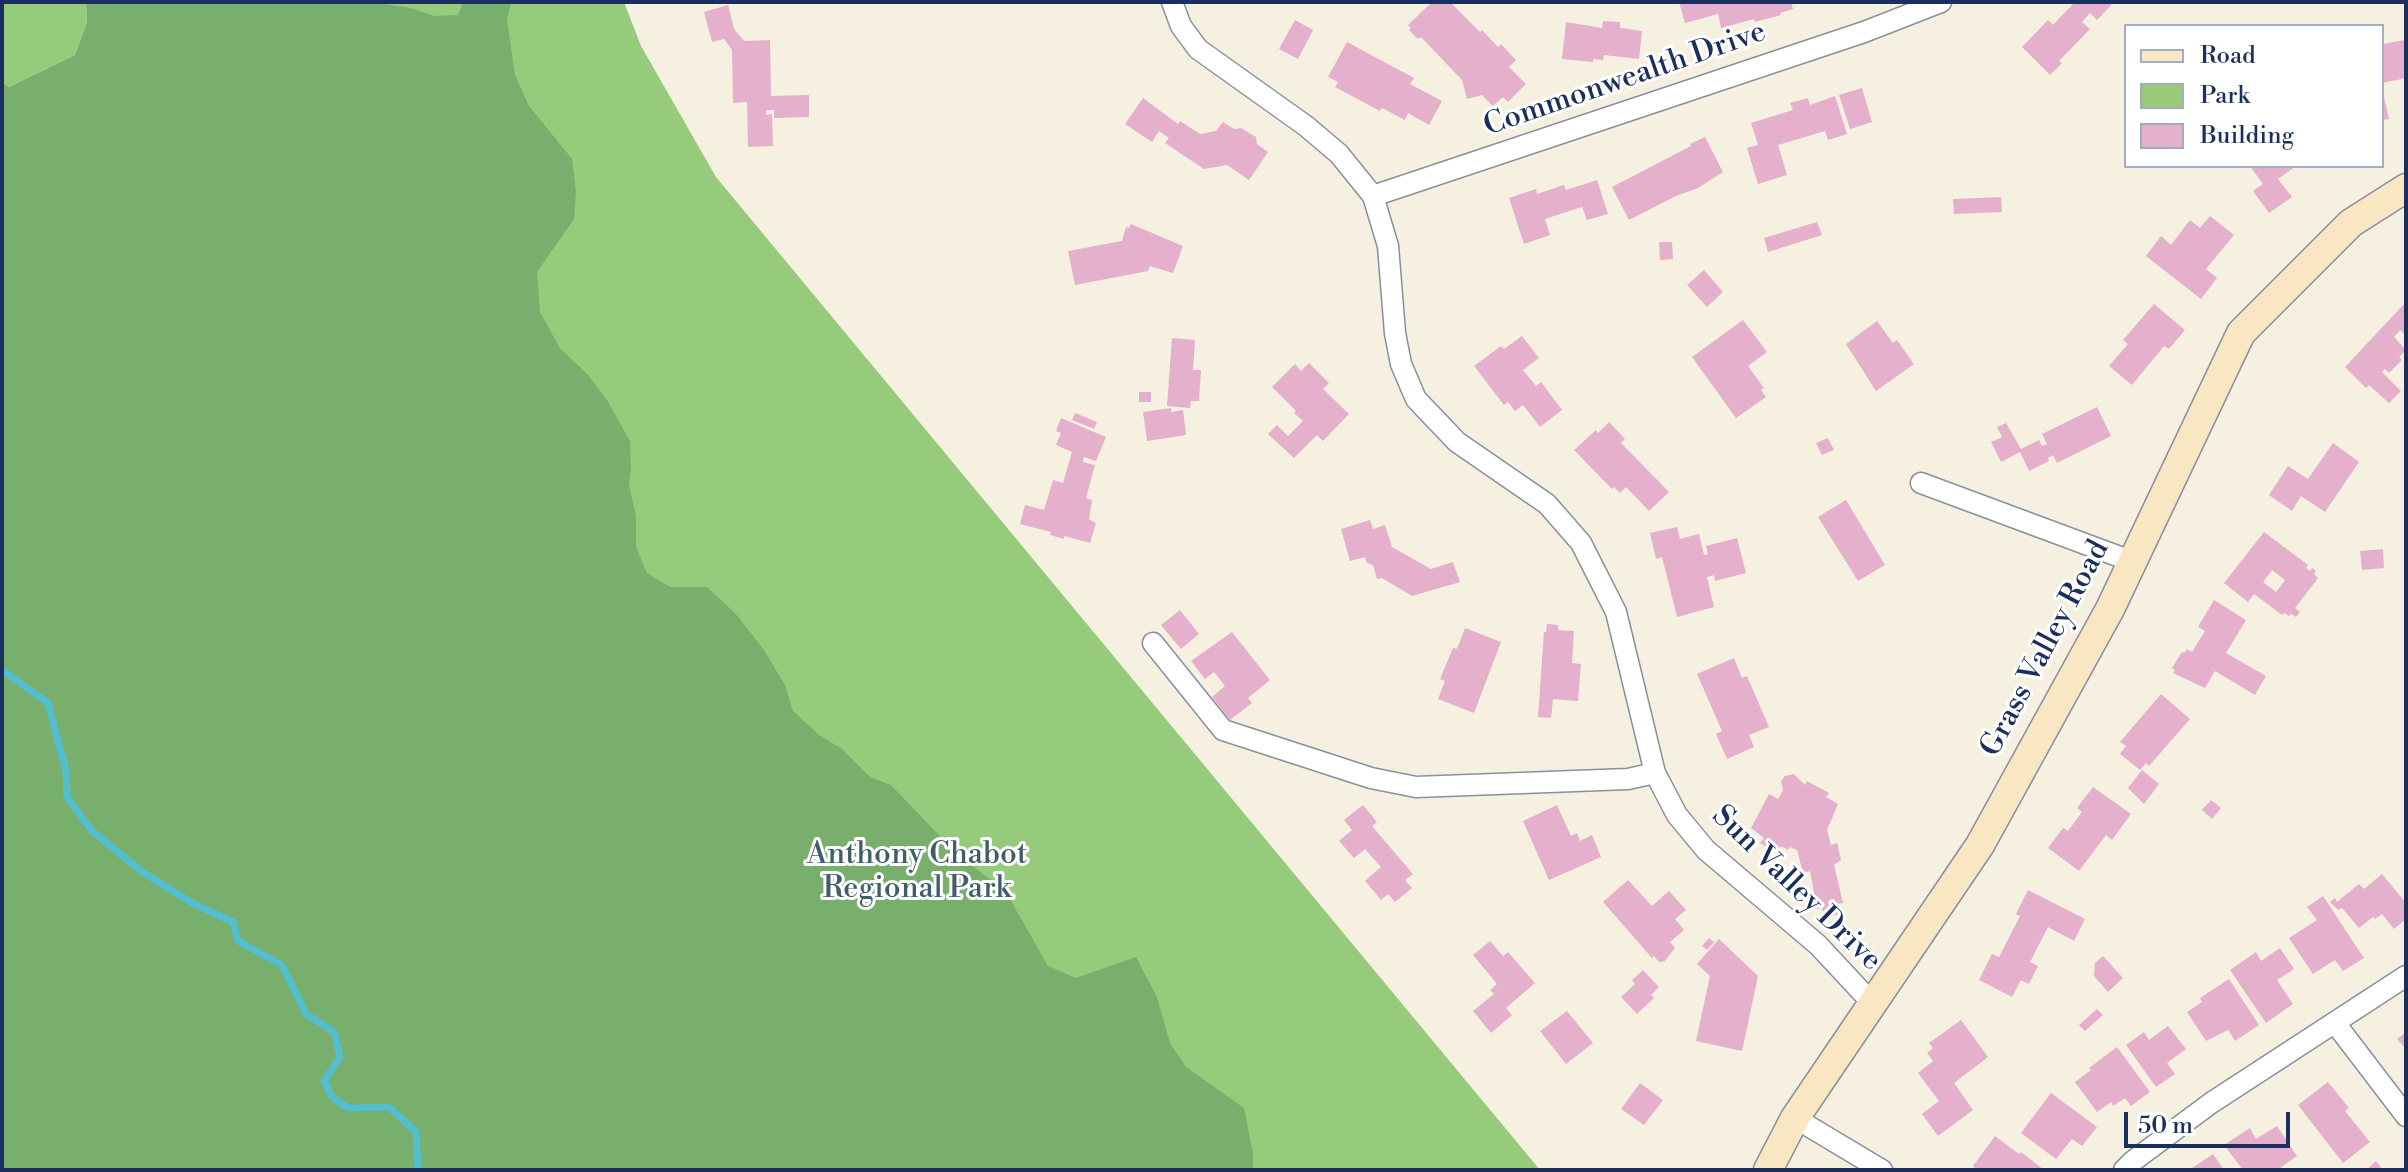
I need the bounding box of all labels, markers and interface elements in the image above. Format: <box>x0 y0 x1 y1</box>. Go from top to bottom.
street label: Commonwealth Drive <box>1479 15 1771 145</box>
legend <box>2124 24 2384 168</box>
text: Road <box>2200 41 2256 71</box>
text: Park <box>2200 81 2250 111</box>
text: Building <box>2200 121 2294 151</box>
street label: Grass Valley Road <box>1974 535 2118 763</box>
street label: Sun Valley Drive <box>1704 799 1888 979</box>
park label: Anthony Chabot Regional Park <box>807 838 1027 908</box>
scale bar <box>2128 1096 2294 1146</box>
text: 50 m <box>2138 1111 2193 1141</box>

